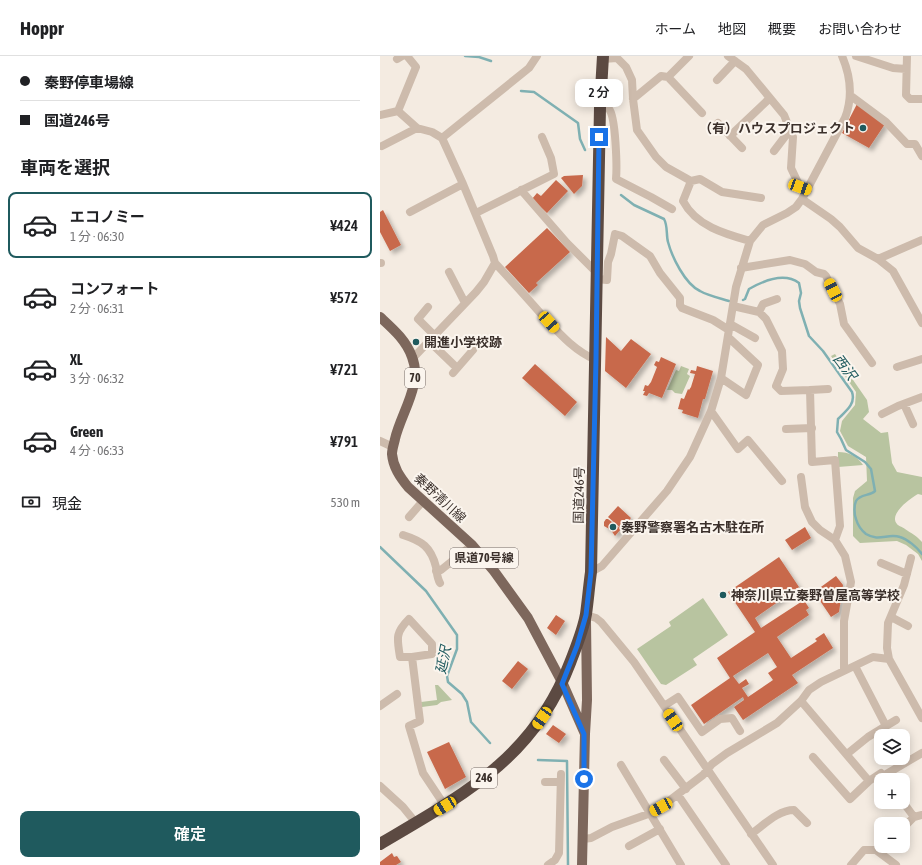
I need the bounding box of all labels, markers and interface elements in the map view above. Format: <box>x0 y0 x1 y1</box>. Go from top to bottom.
text: Hoppr <box>20 17 64 39</box>
text: ホーム <box>654 21 696 37</box>
text: 地図 <box>718 21 746 37</box>
text: 概要 <box>768 21 796 37</box>
text: お問い合わせ <box>818 21 902 37</box>
text: 秦野停車場線 <box>44 74 134 91</box>
callout: 2 分 <box>575 79 623 107</box>
text: 2 分 <box>589 85 609 100</box>
text: 国道246号 <box>44 112 110 129</box>
place label: （有）ハウスプロジェクト <box>699 121 855 136</box>
marker: （有）ハウスプロジェクト <box>858 123 868 133</box>
route end <box>590 128 608 146</box>
text: 車両を選択 <box>20 157 110 178</box>
car <box>787 177 813 197</box>
icon: car <box>22 207 58 243</box>
text: エコノミー <box>70 208 145 225</box>
text: ¥424 <box>330 217 358 234</box>
text: 1 分 · 06:30 <box>70 229 124 244</box>
car <box>822 277 844 303</box>
icon: car <box>22 279 58 315</box>
text: コンフォート <box>70 280 160 297</box>
text: ¥572 <box>330 289 358 306</box>
text: 2 分 · 06:31 <box>70 301 124 316</box>
car <box>537 309 561 335</box>
place label: 開進小学校跡 <box>424 335 502 350</box>
marker: 開進小学校跡 <box>411 337 421 347</box>
icon: car <box>22 351 58 387</box>
text: XL <box>70 351 83 368</box>
water label: 西沢 <box>830 351 861 385</box>
text: ¥721 <box>330 361 358 378</box>
road number: 70 <box>405 368 425 388</box>
text: 3 分 · 06:32 <box>70 371 124 386</box>
icon: car <box>22 423 58 459</box>
text: Green <box>70 423 103 440</box>
text: ¥791 <box>330 433 358 450</box>
text: 4 分 · 06:33 <box>70 443 124 458</box>
street label: 国道246号 <box>571 466 587 524</box>
street label: 秦野清川線 <box>411 470 469 526</box>
icon: cash <box>20 491 42 513</box>
text: 現金 <box>52 495 82 512</box>
text: 530 m <box>331 495 360 510</box>
place label: 秦野警察署名古木駐在所 <box>621 520 764 535</box>
marker: 秦野警察署名古木駐在所 <box>608 522 618 532</box>
road number: 県道70号線 <box>450 548 518 568</box>
place label: 神奈川県立秦野曽屋高等学校 <box>731 588 900 603</box>
marker: 神奈川県立秦野曽屋高等学校 <box>718 590 728 600</box>
water label: 延沢 <box>432 643 454 675</box>
car <box>530 705 554 731</box>
car <box>661 707 685 733</box>
map controls <box>874 729 910 853</box>
button: layers <box>874 729 910 765</box>
road number: 246 <box>471 768 497 788</box>
route start <box>575 770 593 788</box>
button: + <box>874 773 910 809</box>
car <box>432 795 458 817</box>
car <box>648 796 674 818</box>
button: 確定 <box>20 811 360 857</box>
button: − <box>874 817 910 853</box>

